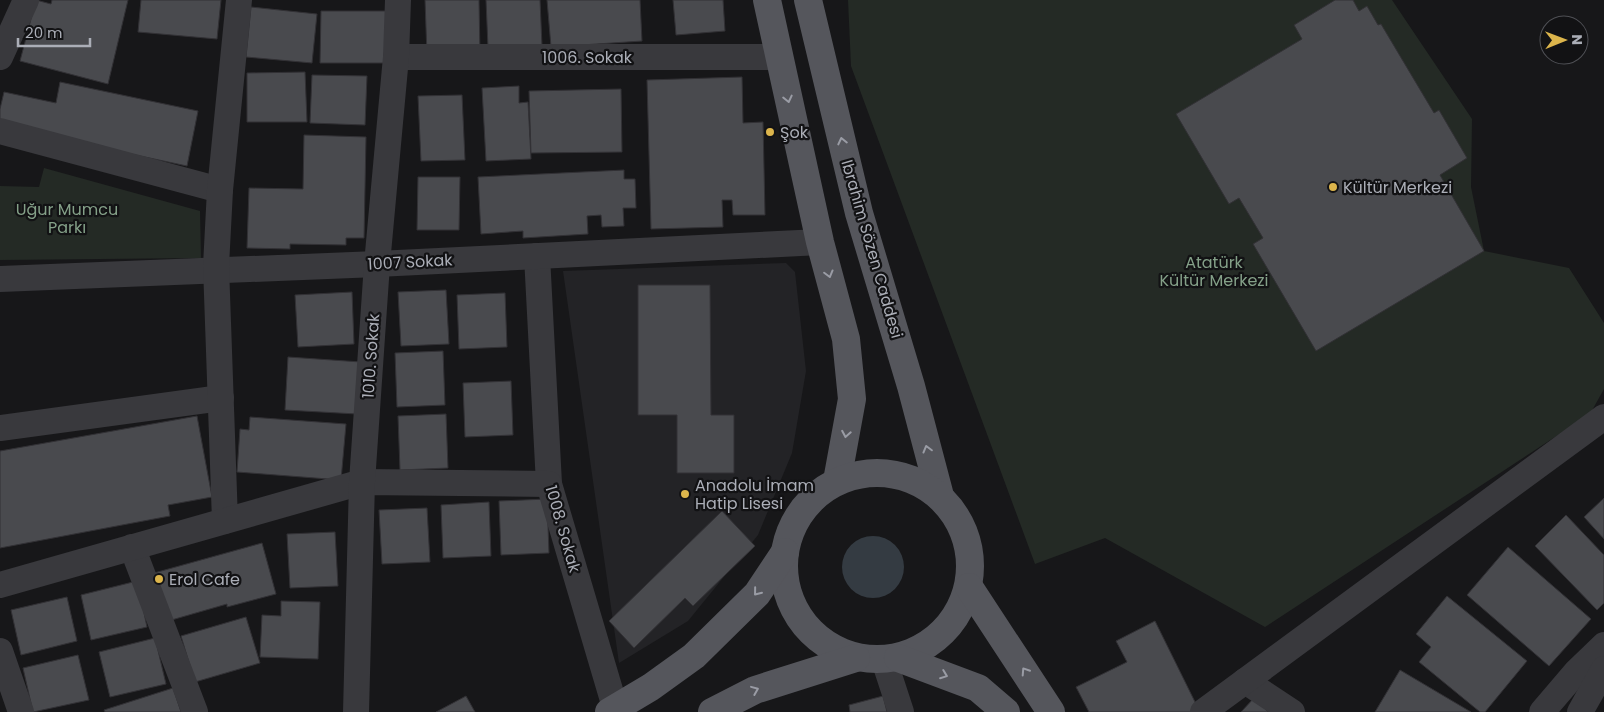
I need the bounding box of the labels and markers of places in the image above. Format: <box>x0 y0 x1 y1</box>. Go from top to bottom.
place label: Şok <box>780 121 809 144</box>
marker: Şok <box>764 126 776 138</box>
place label: Kültür Merkezi <box>1343 176 1452 199</box>
marker: Kültür Merkezi <box>1327 181 1339 193</box>
place label: Anadolu İmam Hatip Lisesi <box>695 474 814 515</box>
marker: Anadolu İmam Hatip Lisesi <box>679 488 691 500</box>
place label: Erol Cafe <box>169 568 240 591</box>
marker: Erol Cafe <box>153 573 165 585</box>

